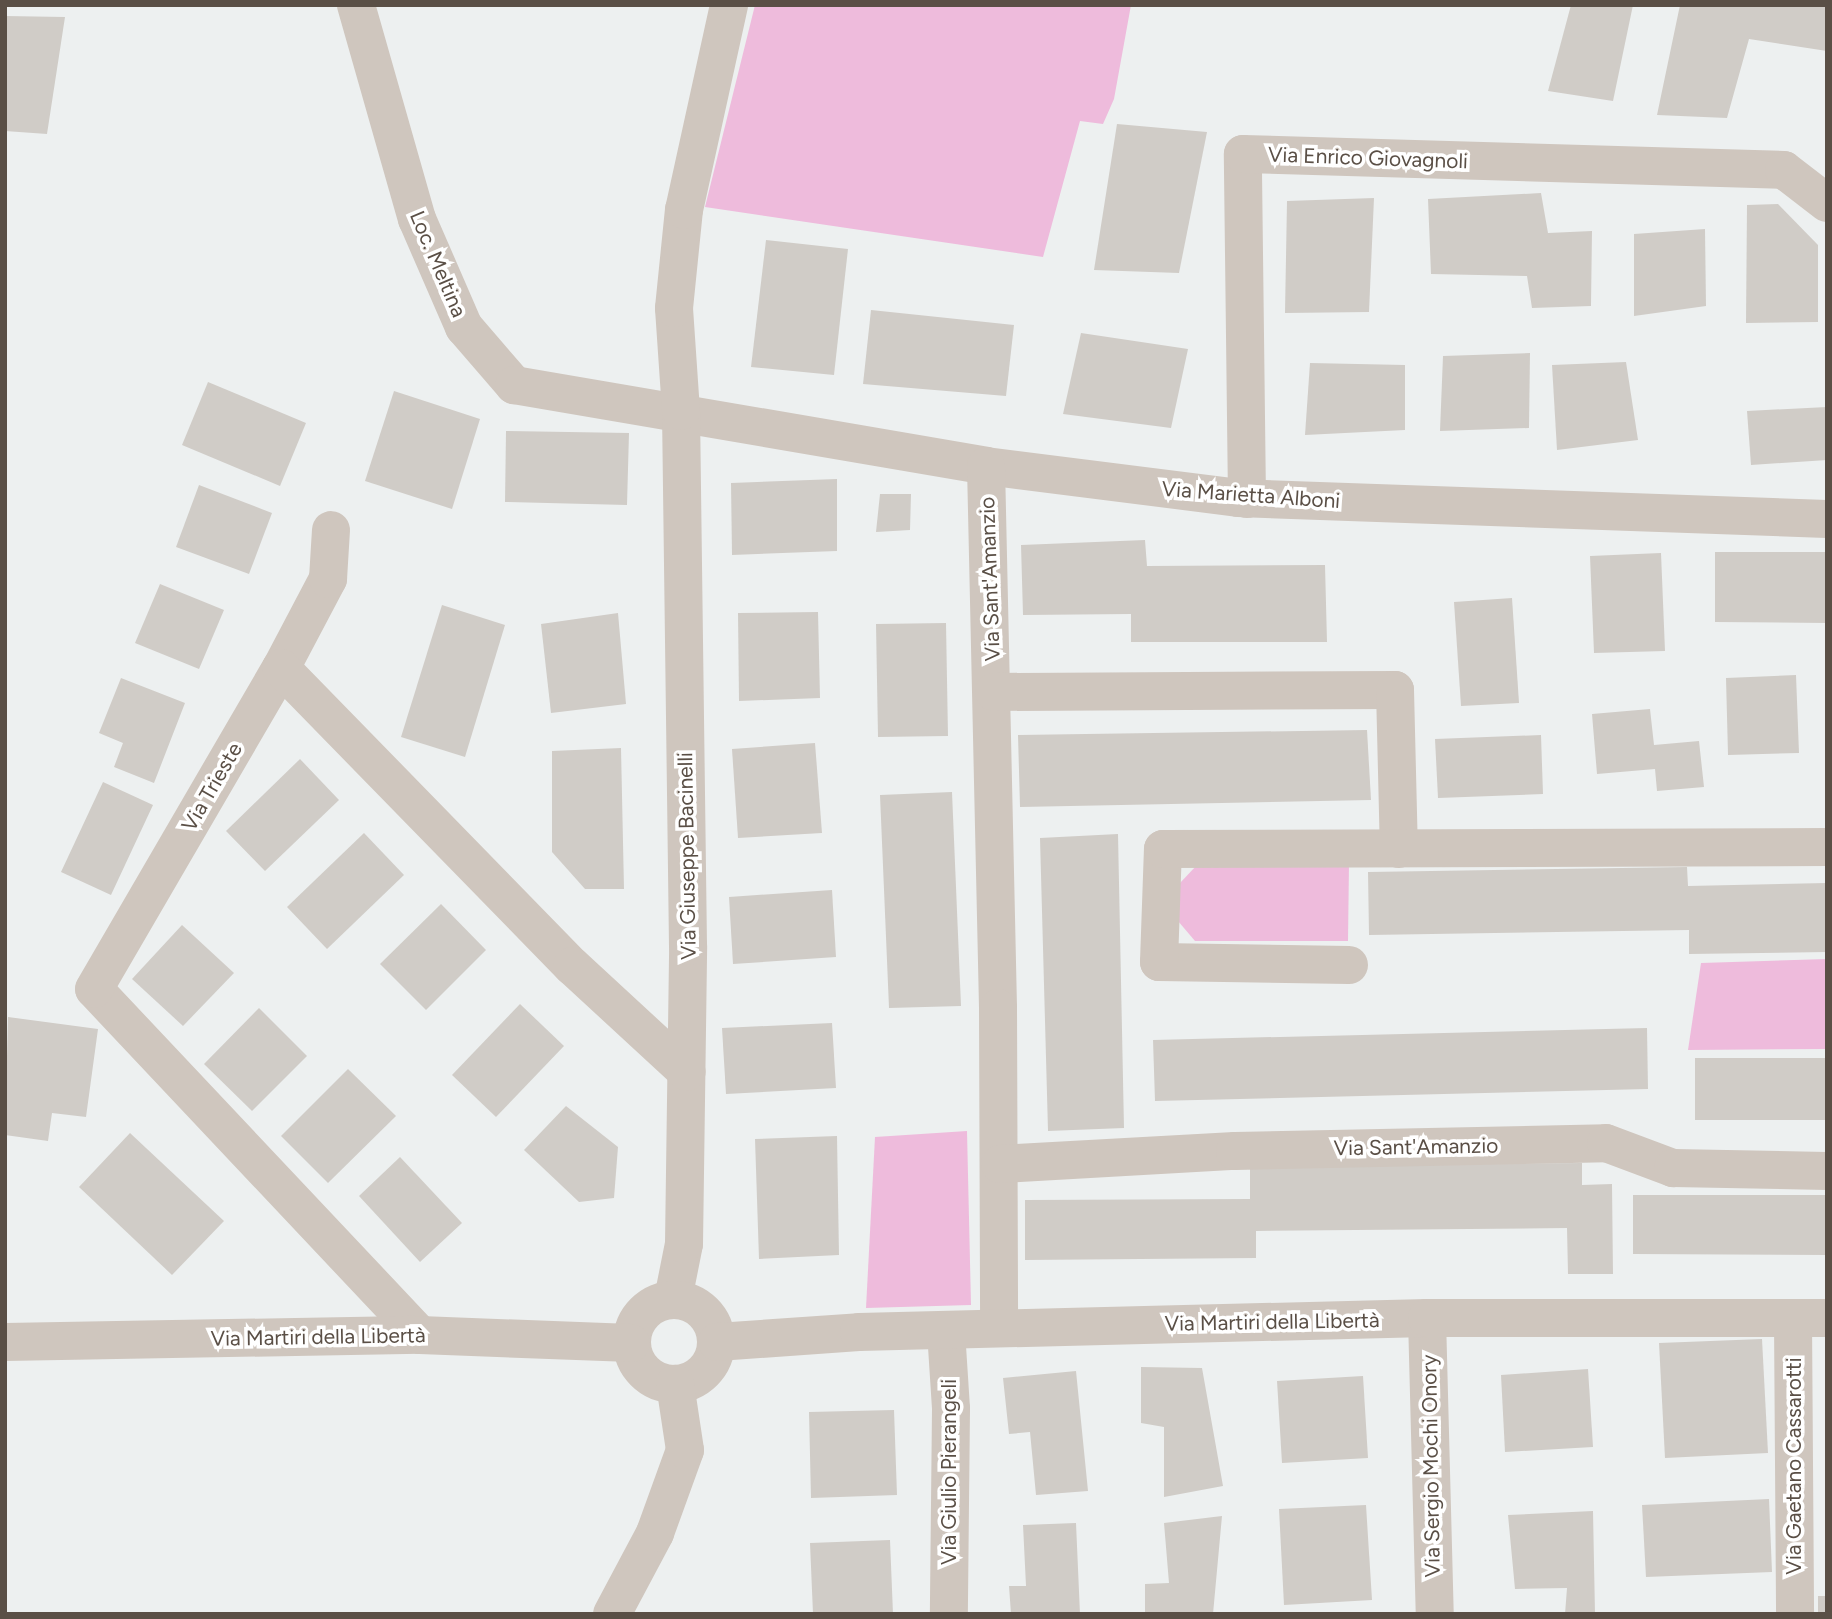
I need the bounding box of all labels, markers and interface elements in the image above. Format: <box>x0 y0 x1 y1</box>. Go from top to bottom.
street label: Via Enrico Giovagnoli <box>1268 142 1468 174</box>
street label: Loc. Meltina <box>404 207 472 321</box>
street label: Via Marietta Alboni <box>1161 476 1341 514</box>
street label: Via Sant'Amanzio <box>975 496 1005 662</box>
street label: Via Trieste <box>176 738 248 836</box>
street label: Via Giuseppe Bacinelli <box>673 752 701 960</box>
street label: Via Sant'Amanzio <box>1333 1133 1499 1161</box>
street label: Via Martiri della Libertà <box>1164 1308 1380 1336</box>
street label: Via Martiri della Libertà <box>210 1323 426 1351</box>
street label: Via Sergio Mochi Onory <box>1416 1354 1446 1578</box>
street label: Via Gaetano Cassarotti <box>1781 1357 1807 1575</box>
street label: Via Giulio Pierangeli <box>936 1379 962 1565</box>

